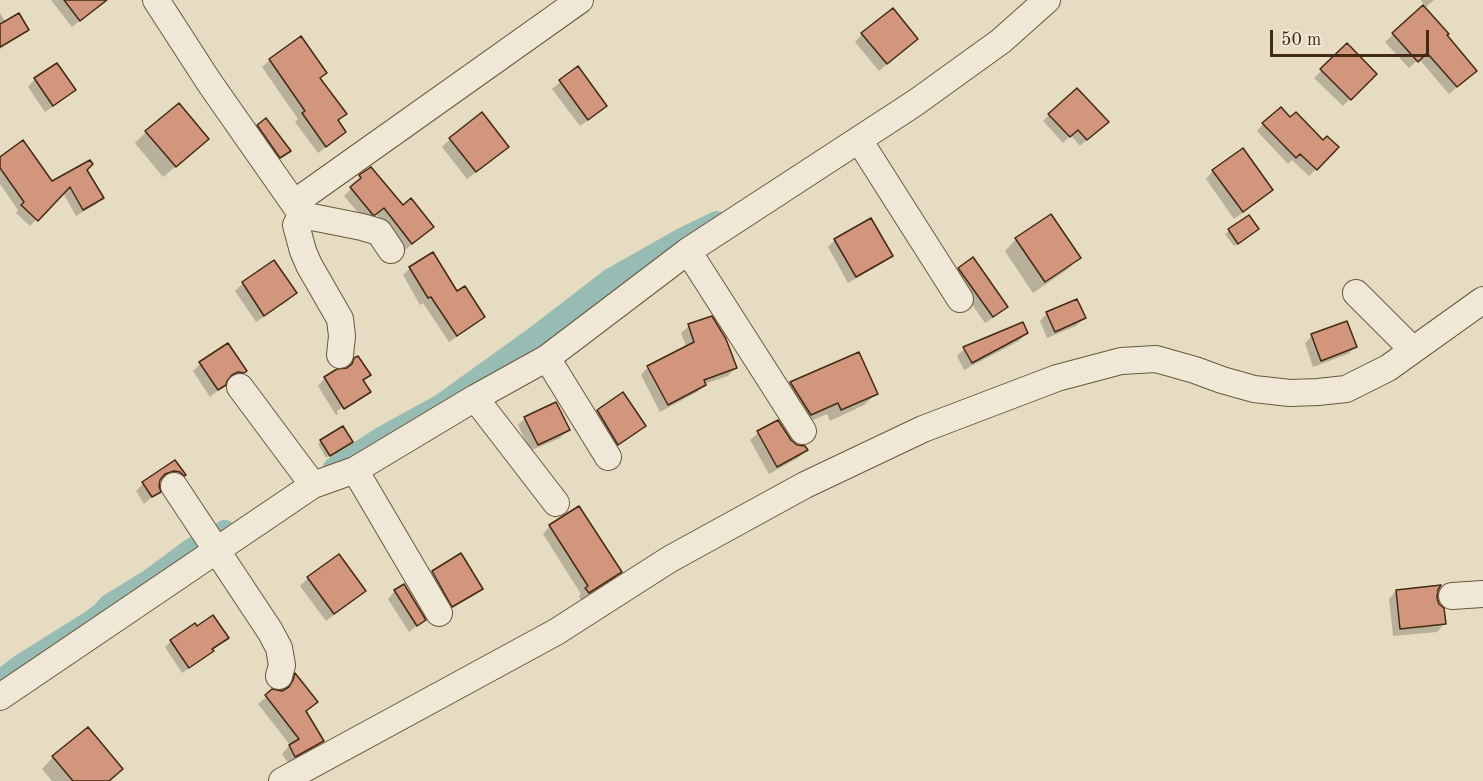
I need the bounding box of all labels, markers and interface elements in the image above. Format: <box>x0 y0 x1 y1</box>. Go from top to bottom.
scale bar <box>1273 18 1432 56</box>
text: 50 m <box>1281 31 1321 49</box>

